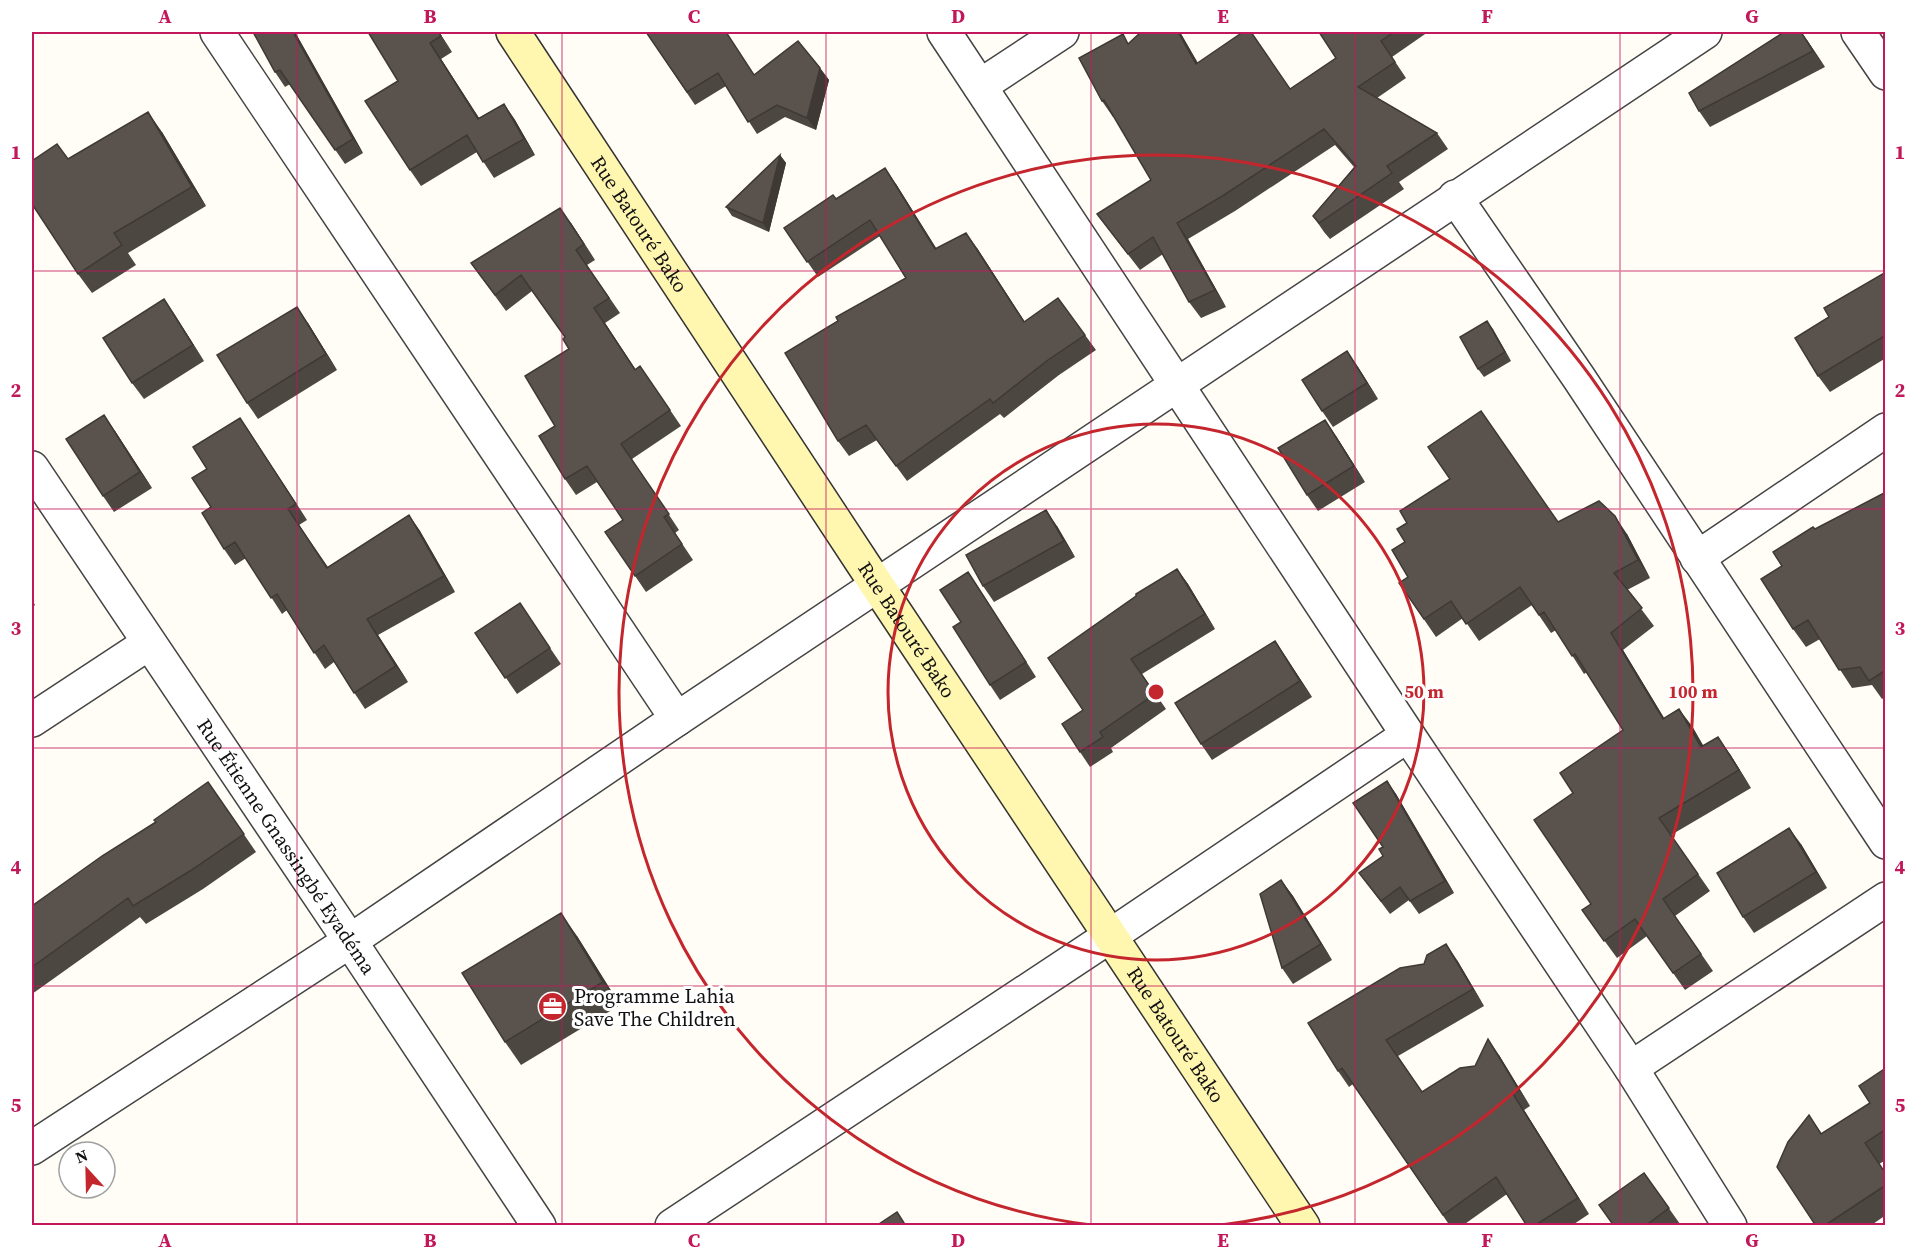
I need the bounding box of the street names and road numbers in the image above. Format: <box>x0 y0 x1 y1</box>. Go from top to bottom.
street label: Rue Batouré Bako <box>584 150 695 298</box>
street label: Rue Batouré Bako <box>851 556 962 704</box>
street label: Rue Étienne Gnassingbé Eyadéma <box>190 713 383 981</box>
street label: Rue Batouré Bako <box>1120 961 1231 1108</box>

